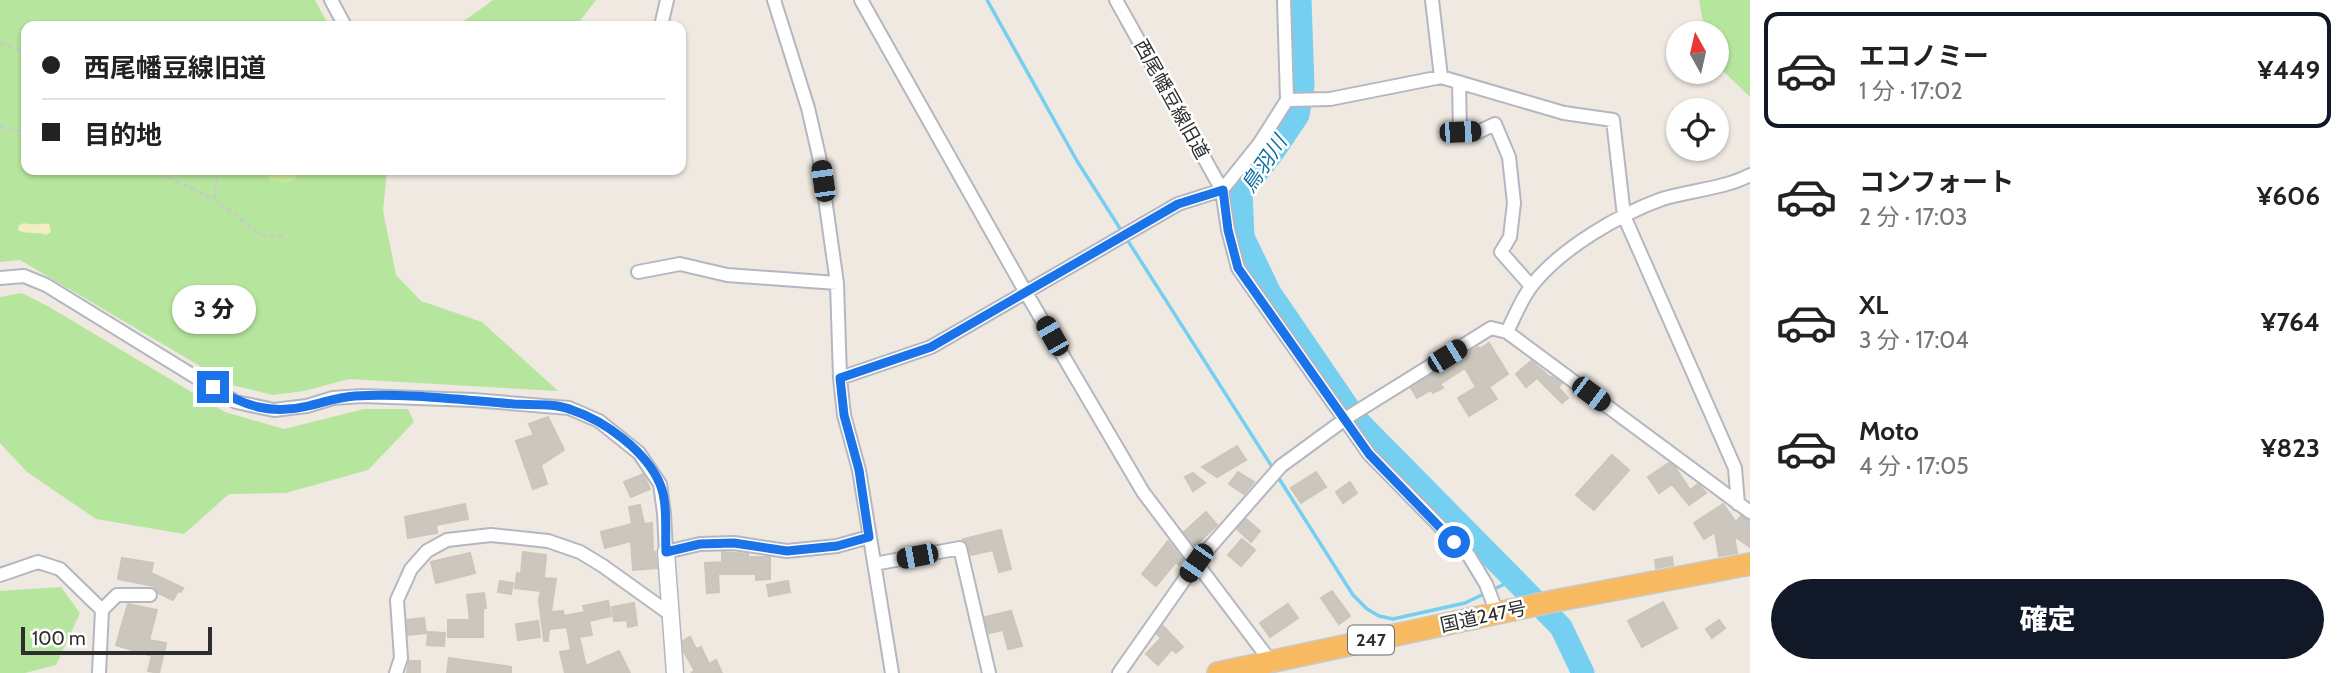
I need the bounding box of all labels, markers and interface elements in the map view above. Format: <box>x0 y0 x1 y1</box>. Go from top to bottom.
north arrow <box>1666 21 1729 84</box>
map controls <box>1666 21 1729 161</box>
street label: 西尾幡豆線旧道 <box>1129 35 1214 163</box>
icon: car <box>1775 39 1838 102</box>
text: エコノミー <box>1859 40 1989 72</box>
text: 西尾幡豆線旧道 <box>84 52 266 84</box>
text: ¥449 <box>2257 54 2320 86</box>
text: 1 分 · 17:02 <box>1859 77 1962 105</box>
button: locate <box>1666 98 1729 161</box>
text: 目的地 <box>84 119 162 151</box>
car <box>1439 121 1482 143</box>
water label: 鳥羽川 <box>1236 129 1293 197</box>
car <box>810 159 837 203</box>
icon: car <box>1775 165 1838 228</box>
text: コンフォート <box>1859 166 2014 198</box>
text: ¥606 <box>2257 180 2320 212</box>
text: 2 分 · 17:03 <box>1859 203 1967 231</box>
callout: 3 分 <box>171 286 255 334</box>
text: XL <box>1859 289 1888 321</box>
icon: car <box>1775 291 1838 354</box>
text: 3 分 <box>194 295 234 323</box>
text: ¥764 <box>2261 306 2320 338</box>
car <box>1033 313 1072 359</box>
text: 3 分 · 17:04 <box>1859 326 1969 354</box>
car <box>1424 336 1471 376</box>
route end <box>197 371 229 403</box>
car <box>1568 373 1615 415</box>
text: Moto <box>1859 415 1919 447</box>
icon: car <box>1775 417 1838 480</box>
text: ¥823 <box>2261 432 2320 464</box>
text: 4 分 · 17:05 <box>1859 452 1969 480</box>
route start <box>1438 526 1470 558</box>
car <box>1176 540 1217 586</box>
car <box>895 542 940 570</box>
button: 確定 <box>1771 579 2324 659</box>
street label: 国道247号 <box>1438 596 1528 637</box>
scale bar <box>21 624 212 656</box>
road number: 247 <box>1348 626 1394 654</box>
text: 100 m <box>32 627 86 650</box>

